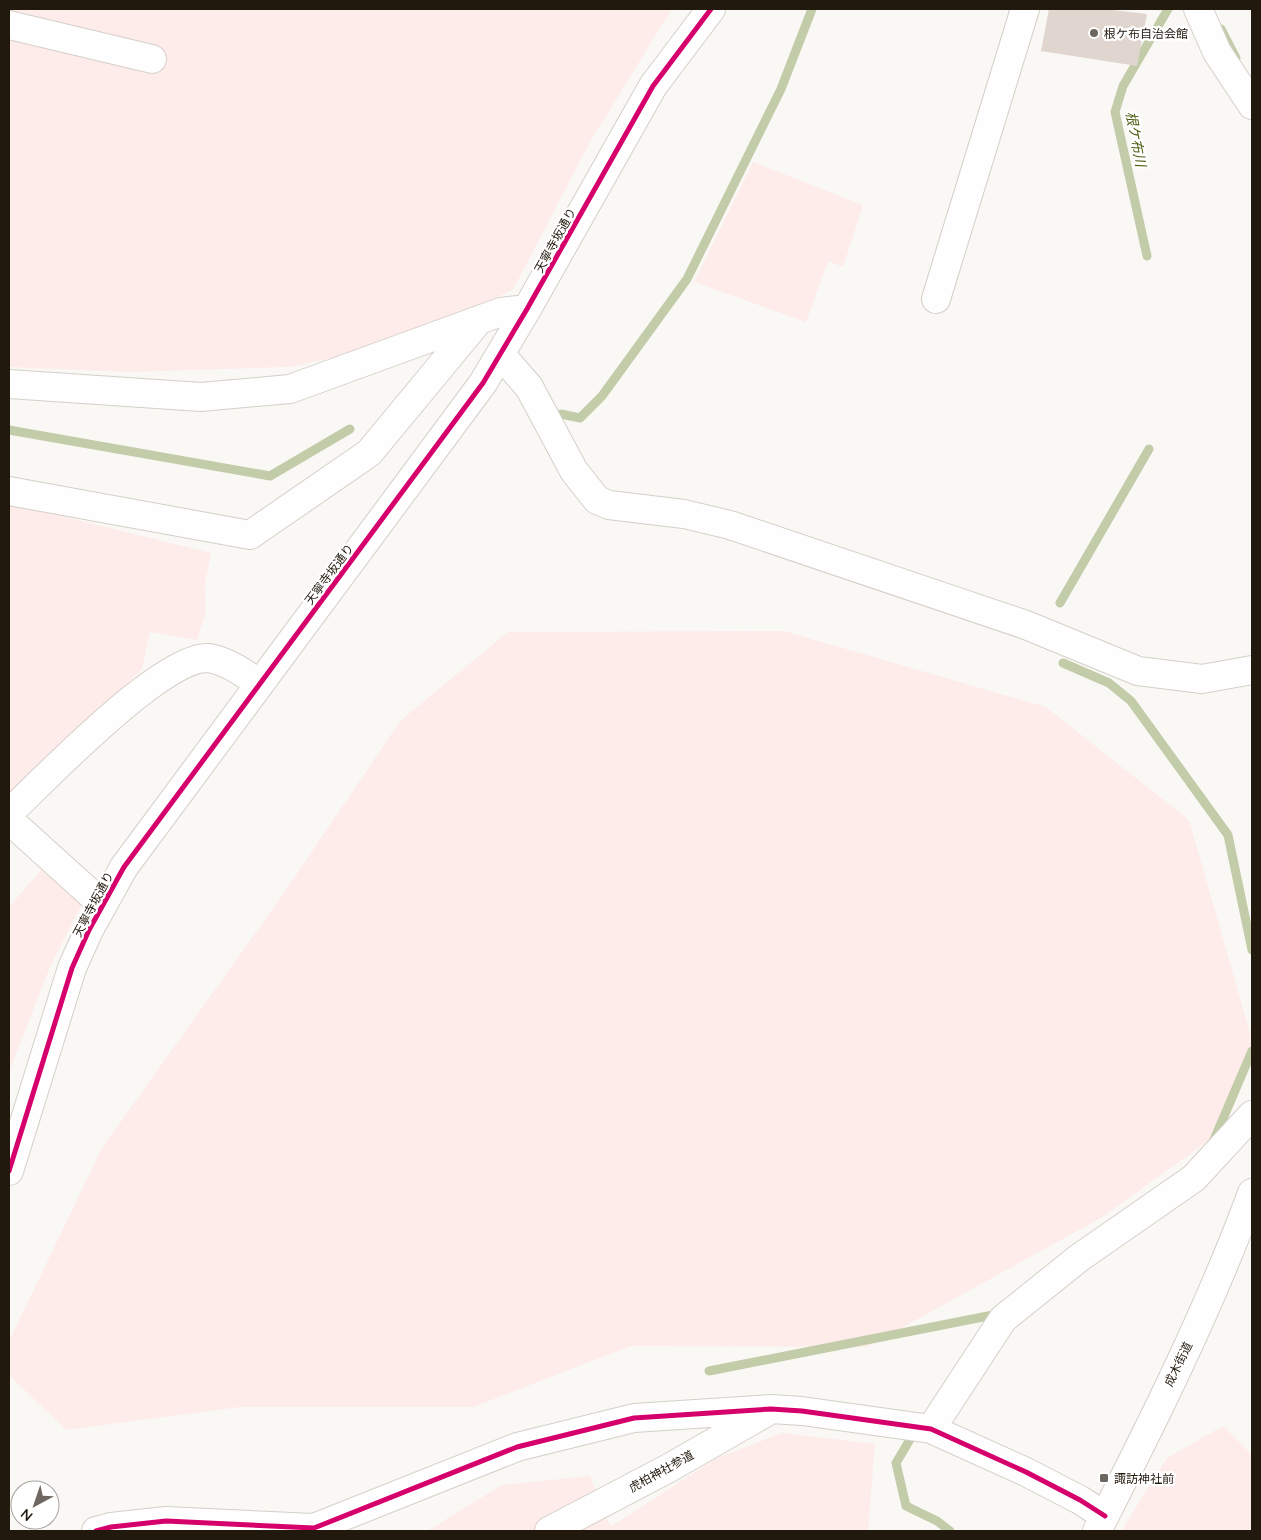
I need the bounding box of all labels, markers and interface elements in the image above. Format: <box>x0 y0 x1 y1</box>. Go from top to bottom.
place label: 根ケ布自治会館 <box>1104 26 1188 41</box>
marker: 根ケ布自治会館 <box>1088 27 1100 39</box>
water label: 根ケ布川 <box>1122 110 1151 170</box>
street label: 天寧寺坂通り <box>531 205 579 275</box>
street label: 天寧寺坂通り <box>301 541 357 607</box>
street label: 天寧寺坂通り <box>69 869 117 939</box>
street label: 成木街道 <box>1161 1339 1195 1389</box>
street label: 虎柏神社参道 <box>626 1447 696 1495</box>
place label: 諏訪神社前 <box>1114 1471 1174 1486</box>
marker: 諏訪神社前 <box>1098 1472 1110 1484</box>
north arrow <box>10 1480 60 1530</box>
text: N <box>17 1505 36 1525</box>

